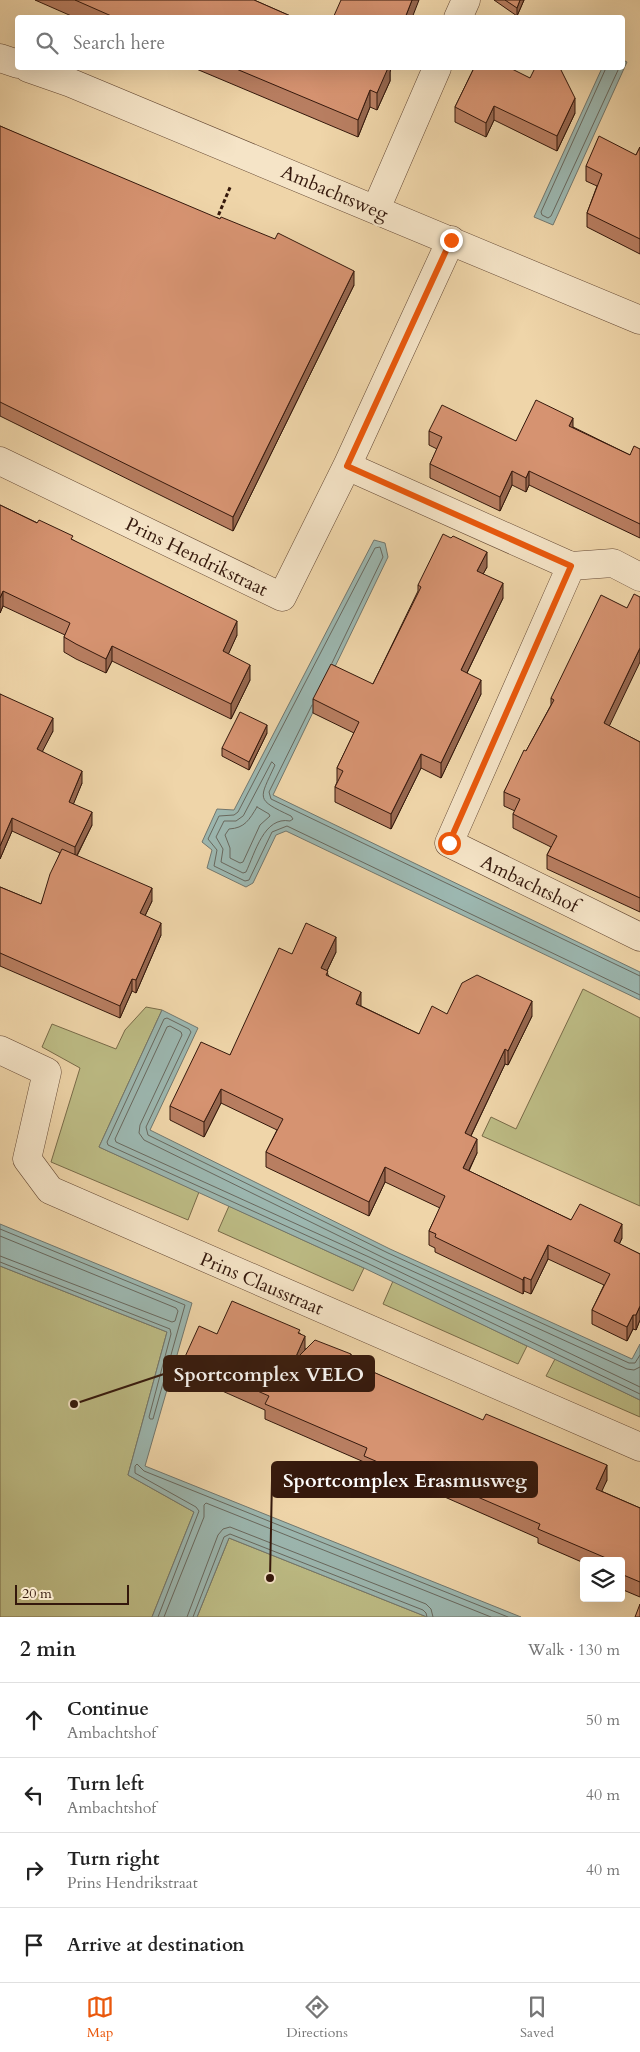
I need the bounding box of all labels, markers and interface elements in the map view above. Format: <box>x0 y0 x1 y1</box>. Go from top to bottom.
search box <box>15 15 625 70</box>
icon: search <box>33 29 61 57</box>
text: Search here <box>73 30 165 56</box>
street label: Ambachtsweg <box>277 159 392 227</box>
route end <box>440 229 463 252</box>
street label: Prins Hendrikstraat <box>121 511 272 603</box>
route start <box>438 832 461 855</box>
street label: Ambachtshof <box>476 849 586 920</box>
street label: Prins Clausstraat <box>196 1246 327 1322</box>
callout: Sportcomplex VELO <box>164 1356 374 1391</box>
text: Sportcomplex VELO <box>174 1361 364 1388</box>
callout: Sportcomplex Erasmusweg <box>272 1462 537 1497</box>
text: Sportcomplex Erasmusweg <box>283 1467 527 1494</box>
map controls <box>580 1557 625 1602</box>
button: layers <box>580 1557 625 1602</box>
scale bar <box>15 1582 129 1605</box>
text: 20 m <box>22 1584 52 1603</box>
text: 2 min <box>20 1635 76 1664</box>
text: Walk · 130 m <box>528 1639 620 1661</box>
text: Continue <box>67 1696 149 1722</box>
icon: ahead <box>20 1706 48 1734</box>
text: 50 m <box>586 1709 620 1731</box>
text: Ambachtshof <box>67 1722 156 1744</box>
text: Turn left <box>67 1771 144 1797</box>
icon: left <box>20 1781 48 1809</box>
text: 40 m <box>586 1784 620 1806</box>
text: Ambachtshof <box>67 1797 156 1819</box>
text: Turn right <box>67 1846 159 1872</box>
icon: right <box>20 1856 48 1884</box>
text: 40 m <box>586 1859 620 1881</box>
text: Prins Hendrikstraat <box>67 1872 198 1894</box>
icon: arrive <box>20 1931 48 1959</box>
text: Arrive at destination <box>67 1932 244 1958</box>
tab: Map <box>86 1993 114 2042</box>
tab: Directions <box>286 1993 348 2042</box>
tab: Saved <box>520 1993 554 2042</box>

